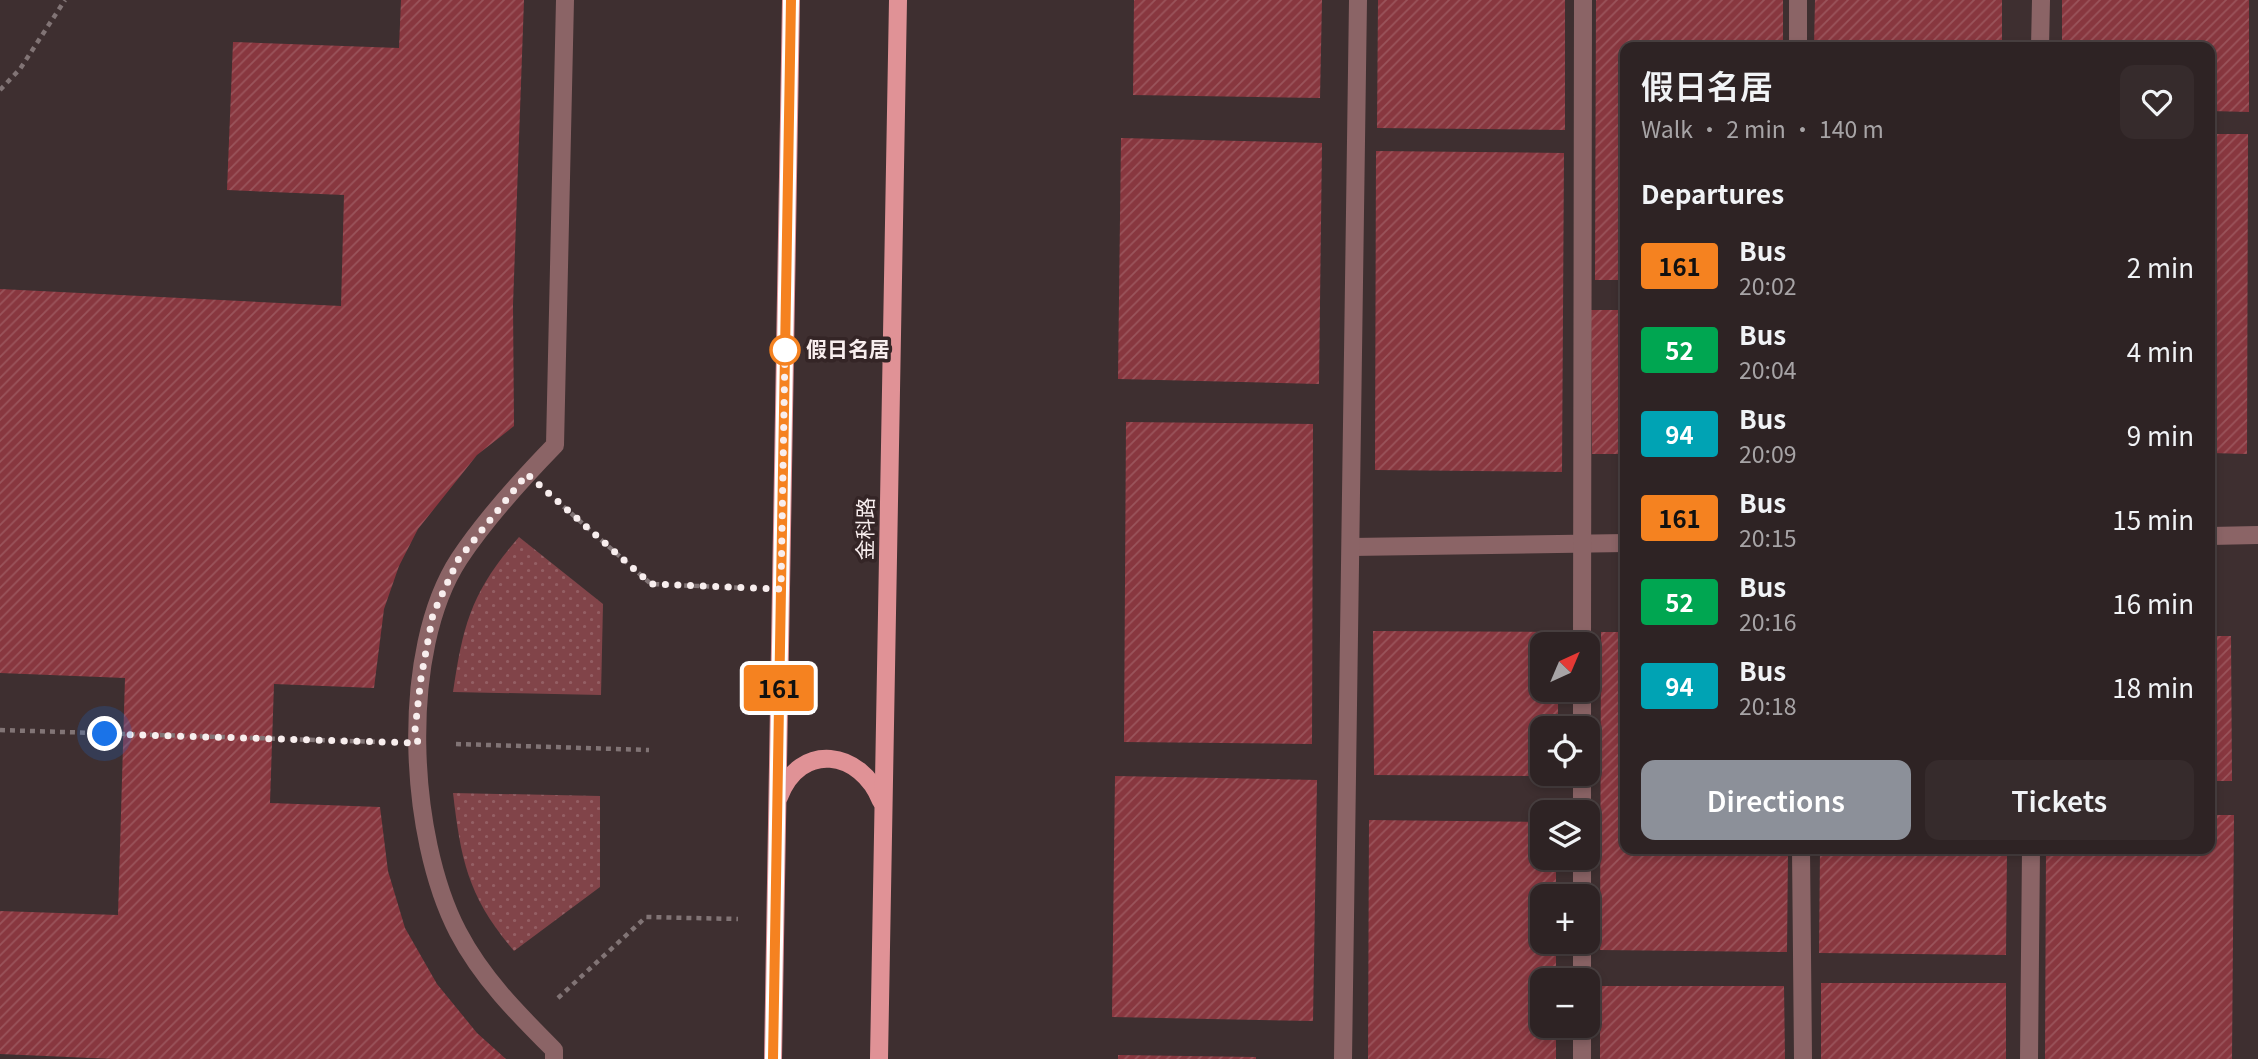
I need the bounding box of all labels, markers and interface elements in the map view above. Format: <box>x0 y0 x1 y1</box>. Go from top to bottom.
text: 假日名居 <box>1641 61 1773 109</box>
button: heart <box>2120 65 2194 139</box>
text: Walk · 2 min · 140 m <box>1641 111 1884 145</box>
text: Departures <box>1641 174 1784 211</box>
text: Bus <box>1739 231 1786 268</box>
text: 161 <box>1658 248 1701 283</box>
text: 2 min <box>2127 248 2194 285</box>
text: 20:02 <box>1739 268 1796 302</box>
text: Bus <box>1739 315 1786 352</box>
text: 52 <box>1665 332 1694 367</box>
text: 4 min <box>2127 332 2194 369</box>
place label: 假日名居 <box>806 333 890 363</box>
marker: 假日名居 <box>770 335 800 365</box>
text: 20:04 <box>1739 352 1796 386</box>
text: Bus <box>1739 399 1786 436</box>
text: 94 <box>1665 416 1694 451</box>
text: 9 min <box>2127 416 2194 453</box>
text: 20:09 <box>1739 436 1796 470</box>
text: Bus <box>1739 483 1786 520</box>
street label: 金科路 <box>848 497 880 561</box>
text: 161 <box>1658 500 1701 535</box>
text: 15 min <box>2112 500 2194 537</box>
text: 20:15 <box>1739 520 1796 554</box>
text: Bus <box>1739 567 1786 604</box>
text: 52 <box>1665 584 1694 619</box>
text: 16 min <box>2112 584 2194 621</box>
text: 20:16 <box>1739 604 1796 638</box>
north arrow <box>1530 632 1600 702</box>
map controls <box>1530 632 1600 1038</box>
text: Bus <box>1739 651 1786 688</box>
line badge: 161 <box>739 665 819 711</box>
text: 94 <box>1665 668 1694 703</box>
text: 18 min <box>2112 668 2194 705</box>
text: 161 <box>758 670 800 705</box>
text: 20:18 <box>1739 688 1796 722</box>
your location <box>87 716 122 751</box>
button: locate <box>1530 716 1600 786</box>
button: Directions <box>1641 760 1911 840</box>
button: Tickets <box>1925 760 2194 840</box>
button: layers <box>1530 800 1600 870</box>
button: + <box>1530 884 1600 954</box>
button: − <box>1530 968 1600 1038</box>

